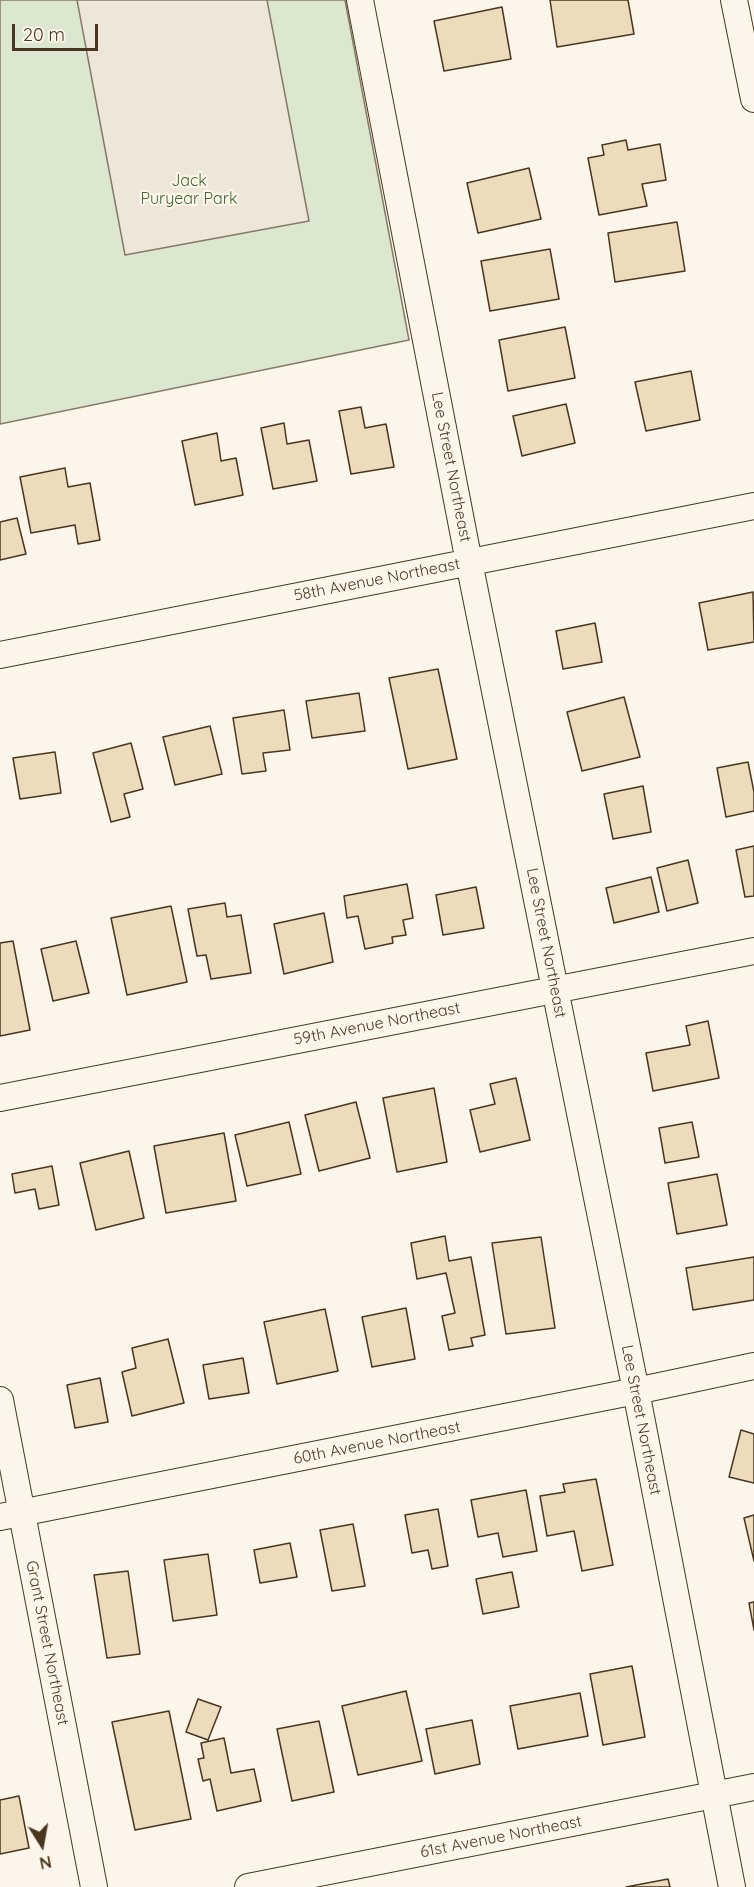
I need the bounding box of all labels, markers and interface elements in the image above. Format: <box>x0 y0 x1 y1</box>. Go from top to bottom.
scale bar <box>15 12 100 50</box>
text: 20 m <box>23 23 65 46</box>
park label: Jack Puryear Park <box>141 171 237 209</box>
street label: Lee Street Northeast <box>427 390 475 544</box>
street label: 58th Avenue Northeast <box>292 554 462 606</box>
street label: Lee Street Northeast <box>522 866 570 1020</box>
street label: 59th Avenue Northeast <box>292 998 462 1050</box>
street label: Lee Street Northeast <box>617 1343 665 1497</box>
street label: 60th Avenue Northeast <box>292 1417 462 1469</box>
street label: Grant Street Northeast <box>22 1559 72 1727</box>
street label: 61st Avenue Northeast <box>418 1812 584 1862</box>
north arrow <box>12 1815 72 1875</box>
text: N <box>38 1852 53 1874</box>

